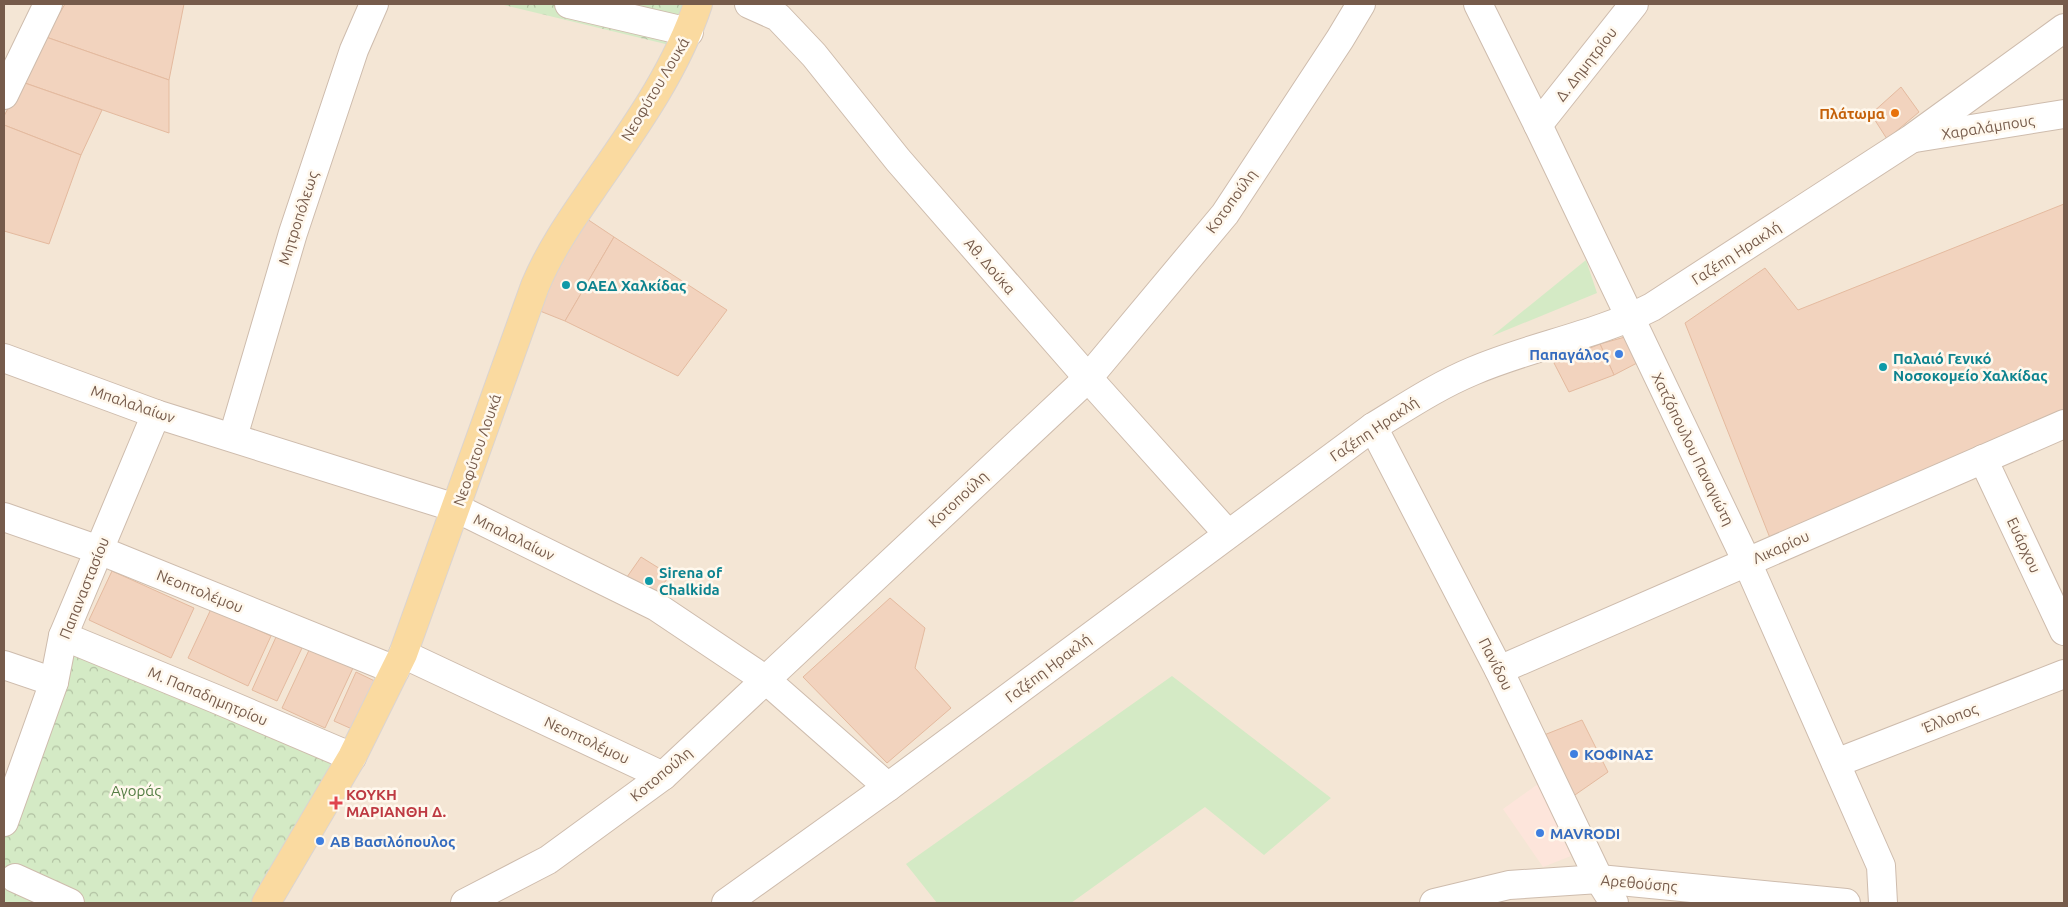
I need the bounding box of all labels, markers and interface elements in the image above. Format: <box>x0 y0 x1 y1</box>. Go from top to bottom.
street label: Δ. Δημητρίου <box>1552 24 1620 104</box>
street label: Νεοφύτου Λουκά <box>617 34 693 144</box>
place label: Πλάτωμα <box>1819 105 1885 122</box>
marker: Πλάτωμα <box>1889 107 1901 119</box>
street label: Χαραλάμπους <box>1940 111 2036 143</box>
street label: Κοτοπούλη <box>1202 166 1260 236</box>
street label: Μητροπόλεως <box>275 169 321 267</box>
street label: Γαζέπη Ηρακλή <box>1688 218 1784 288</box>
street label: Αθ. Δούκα <box>961 234 1019 298</box>
place label: ΟΑΕΔ Χαλκίδας <box>576 277 686 294</box>
marker: ΟΑΕΔ Χαλκίδας <box>560 279 572 291</box>
place label: Παπαγάλος <box>1529 346 1609 363</box>
marker: Παπαγάλος <box>1613 348 1625 360</box>
place label: Παλαιό Γενικό Νοσοκομείο Χαλκίδας <box>1893 350 2048 384</box>
marker: Παλαιό Γενικό Νοσοκομείο Χαλκίδας <box>1877 361 1889 373</box>
street label: Χατζόπουλου Παναγιώτη <box>1649 370 1737 528</box>
street label: Μπαλαλαίων <box>89 382 177 426</box>
street label: Νεοφύτου Λουκά <box>450 392 504 508</box>
street label: Γαζέπη Ηρακλή <box>1327 393 1421 465</box>
street label: Κοτοπούλη <box>925 467 991 531</box>
street label: Μπαλαλαίων <box>471 510 557 564</box>
street label: Ευάρχου <box>2004 515 2044 575</box>
street label: Λικαρίου <box>1750 527 1812 567</box>
street label: Παπαναστασίου <box>56 535 112 641</box>
place label: Sirena of Chalkida <box>659 564 723 598</box>
street label: Νεοπτολέμου <box>154 566 246 616</box>
marker: Sirena of Chalkida <box>643 575 655 587</box>
street label: Γαζέπη Ηρακλή <box>1002 630 1094 706</box>
street label: Πανίδου <box>1476 635 1516 693</box>
street label: Μ. Παπαδημητρίου <box>146 663 270 729</box>
street label: Έλλοπος <box>1919 700 1980 737</box>
street label: Νεοπτολέμου <box>542 713 632 767</box>
street label: Κοτοπούλη <box>627 743 695 805</box>
place label: ΚΟΦΙΝΑΣ <box>1584 746 1653 763</box>
marker: ΚΟΦΙΝΑΣ <box>1568 748 1580 760</box>
park label: Αγοράς <box>111 782 161 799</box>
place label: ΚΟΥΚΗ ΜΑΡΙΑΝΘΗ Δ. <box>346 786 446 820</box>
marker: ΚΟΥΚΗ ΜΑΡΙΑΝΘΗ Δ. <box>330 797 342 809</box>
place label: MAVRODI <box>1550 825 1620 842</box>
marker: MAVRODI <box>1534 827 1546 839</box>
place label: ΑΒ Βασιλόπουλος <box>330 833 455 850</box>
marker: ΑΒ Βασιλόπουλος <box>314 835 326 847</box>
street label: Αρεθούσης <box>1600 871 1678 895</box>

